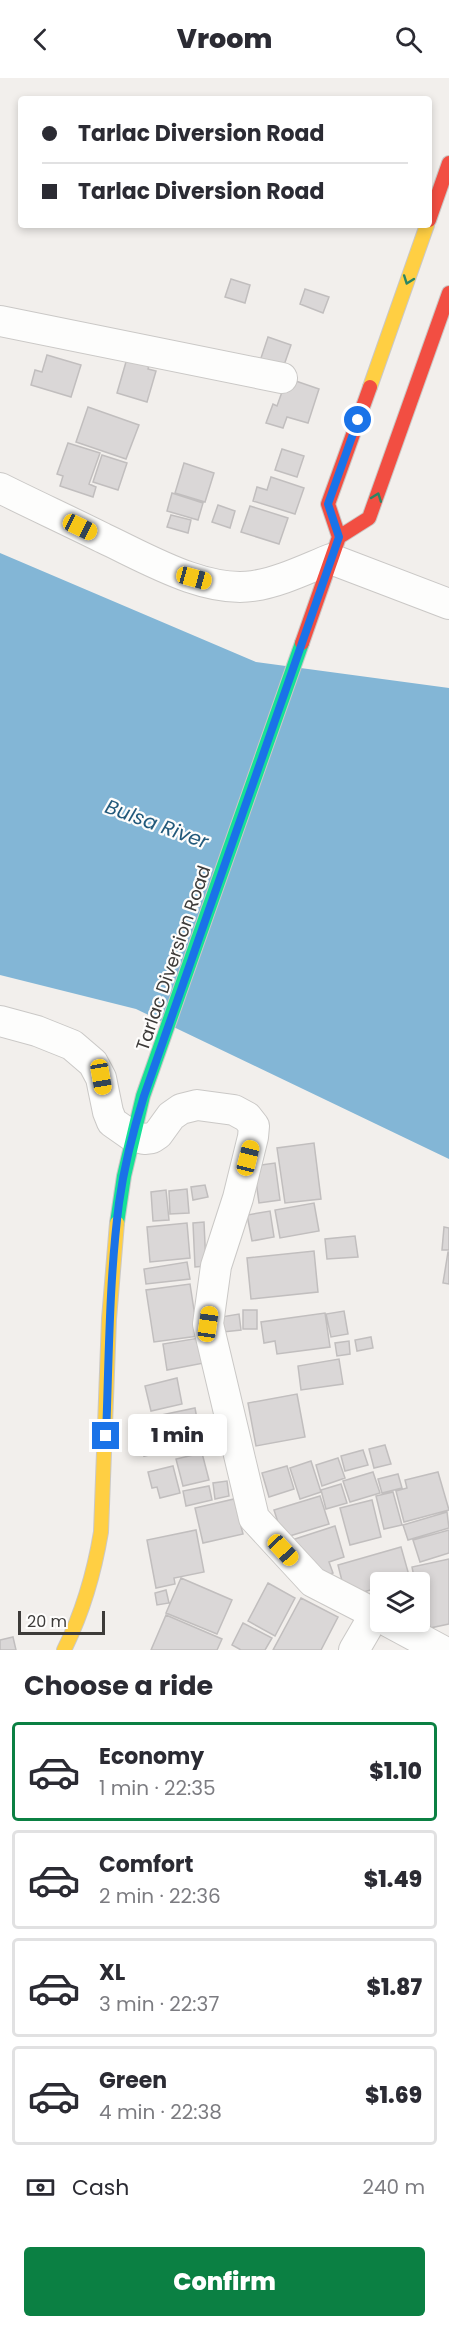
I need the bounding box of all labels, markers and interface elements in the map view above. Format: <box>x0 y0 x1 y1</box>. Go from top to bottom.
text: Vroom <box>177 20 272 57</box>
icon: back <box>24 23 57 56</box>
icon: search <box>392 23 425 56</box>
text: Tarlac Diversion Road <box>78 118 325 149</box>
text: Tarlac Diversion Road <box>78 176 325 207</box>
one-way arrow <box>402 274 415 285</box>
route start <box>344 406 371 433</box>
one-way arrow <box>369 492 382 503</box>
car <box>60 511 100 543</box>
car <box>174 565 214 591</box>
water label: Bulsa River <box>101 792 213 856</box>
street label: Tarlac Diversion Road <box>130 862 216 1054</box>
car <box>89 1058 113 1096</box>
car <box>235 1138 261 1178</box>
car <box>197 1305 219 1343</box>
callout: 1 min <box>127 1415 226 1457</box>
text: 1 min <box>151 1421 204 1449</box>
route end <box>92 1422 119 1449</box>
car <box>264 1531 302 1569</box>
map controls <box>370 1572 430 1632</box>
button: layers <box>370 1572 430 1632</box>
scale bar <box>18 1608 105 1636</box>
text: 20 m <box>27 1610 67 1633</box>
text: Choose a ride <box>24 1667 213 1704</box>
text: Economy <box>99 1741 204 1772</box>
icon: car <box>27 1745 81 1799</box>
text: $1.10 <box>369 1756 422 1787</box>
text: 1 min · 22:35 <box>99 1774 216 1802</box>
text: Comfort <box>99 1849 193 1880</box>
icon: car <box>27 1853 81 1907</box>
text: $1.49 <box>364 1864 422 1895</box>
text: 2 min · 22:36 <box>99 1882 221 1910</box>
text: XL <box>99 1957 125 1988</box>
icon: car <box>27 1961 81 2015</box>
text: $1.87 <box>366 1972 422 2003</box>
text: 3 min · 22:37 <box>99 1990 219 2018</box>
text: Green <box>99 2065 167 2096</box>
icon: car <box>27 2069 81 2123</box>
text: $1.69 <box>365 2080 422 2111</box>
text: 4 min · 22:38 <box>99 2098 222 2126</box>
icon: cash <box>24 2171 57 2204</box>
text: Cash <box>72 2172 129 2203</box>
text: 240 m <box>362 2173 425 2201</box>
button: Confirm <box>24 2247 425 2316</box>

